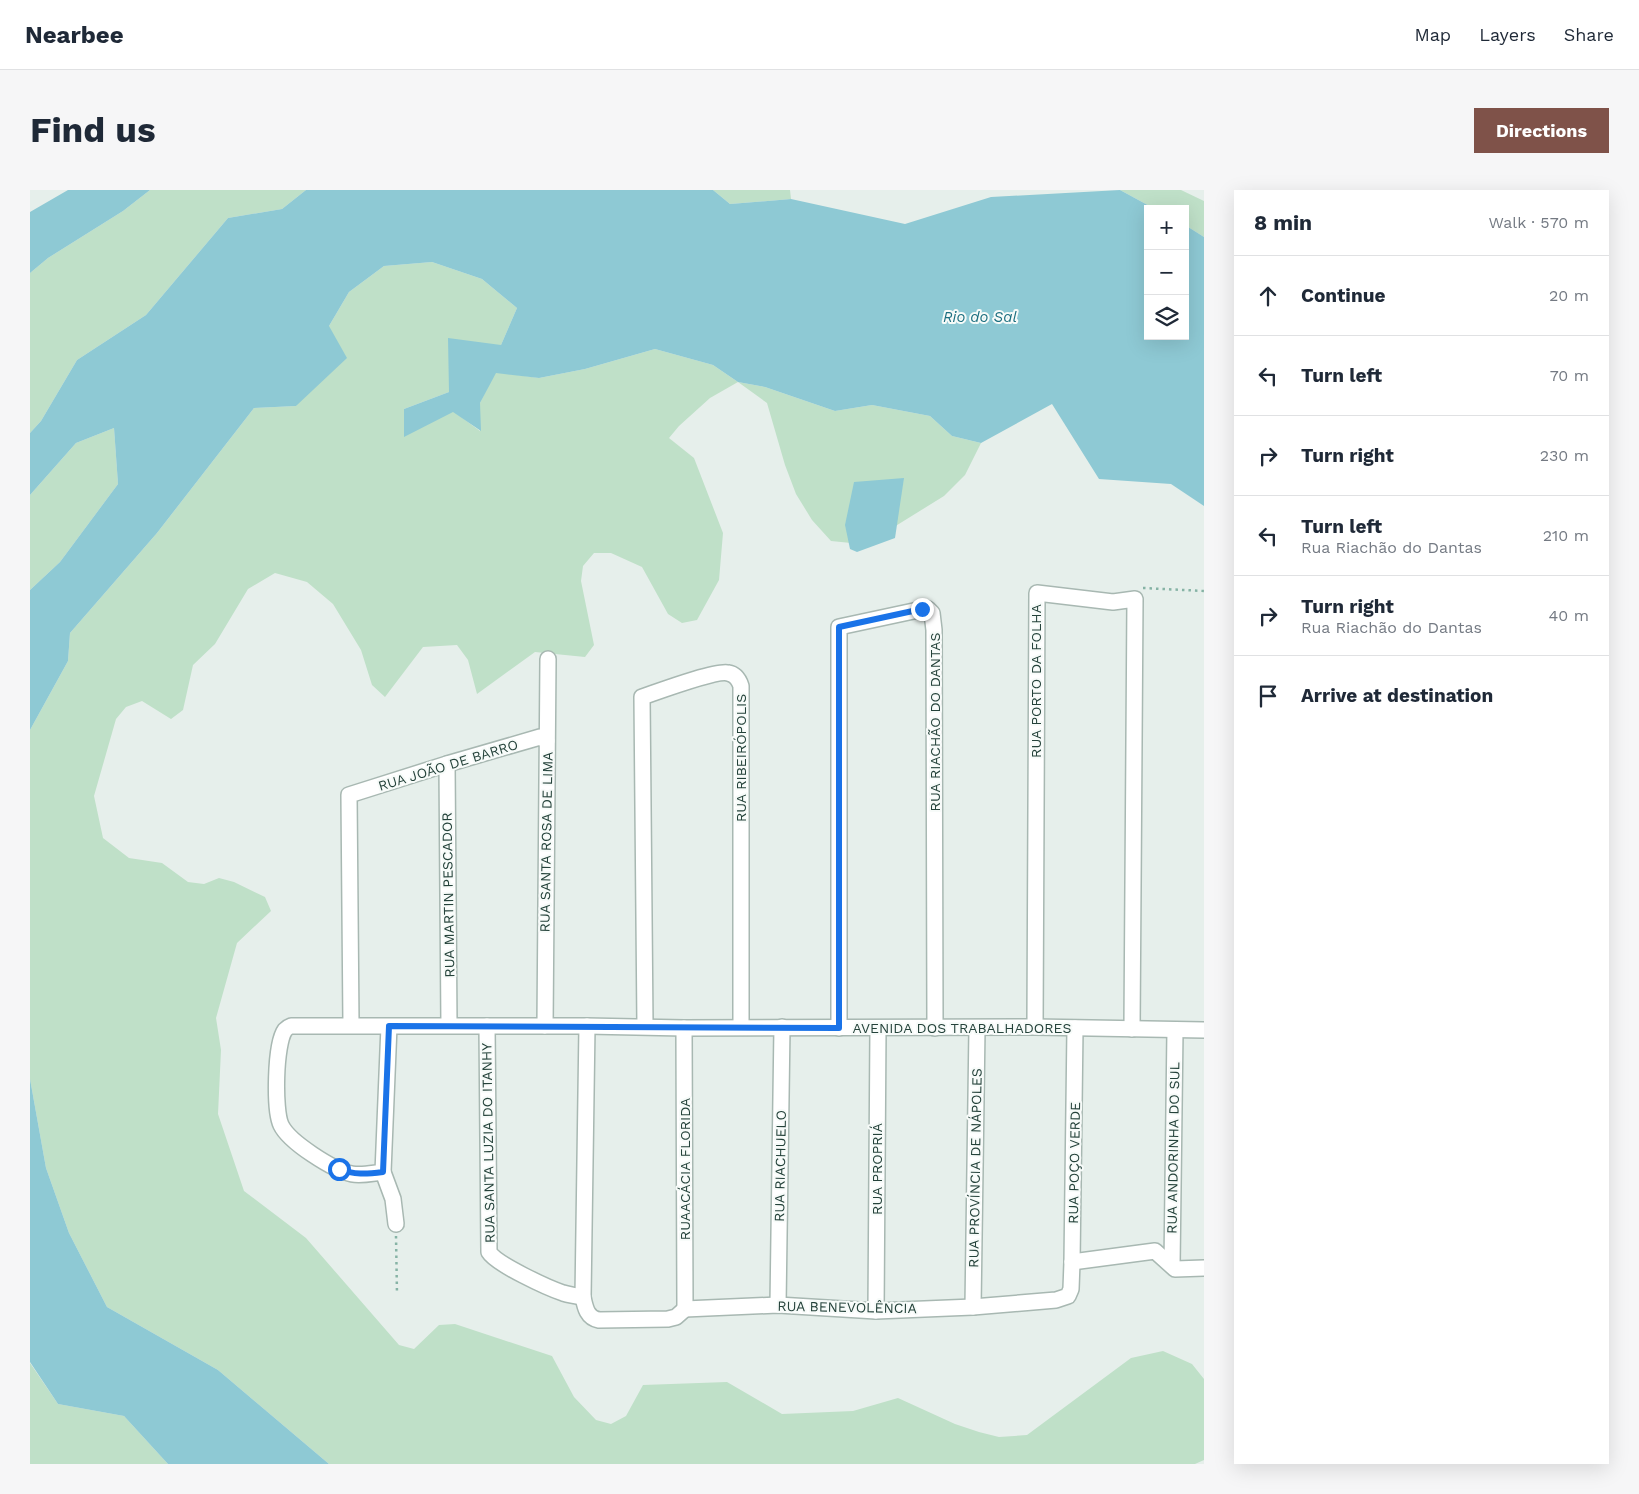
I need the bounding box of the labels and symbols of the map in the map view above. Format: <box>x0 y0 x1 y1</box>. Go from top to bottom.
water label: Rio do Sal <box>943 308 1017 326</box>
route end <box>911 598 934 621</box>
street label: RUA PORTO DA FOLHA <box>1028 604 1044 758</box>
street label: RUA RIACHÃO DO DANTAS <box>927 633 943 811</box>
street label: RUA RIBEIRÓPOLIS <box>733 694 749 822</box>
street label: RUA JOÃO DE BARRO <box>376 736 520 794</box>
street label: RUA SANTA ROSA DE LIMA <box>536 751 556 933</box>
street label: RUA MARTIN PESCADOR <box>439 812 457 978</box>
street label: AVENIDA DOS TRABALHADORES <box>853 1020 1071 1036</box>
street label: RUA SANTA LUZIA DO ITANHY <box>478 1043 498 1243</box>
street label: RUA ANDORINHA DO SUL <box>1164 1062 1182 1234</box>
street label: RUA PROVÍNCIA DE NÁPOLES <box>965 1068 985 1268</box>
street label: RUAACÁCIA FLORIDA <box>677 1098 693 1240</box>
street label: RUA POÇO VERDE <box>1065 1102 1083 1224</box>
street label: RUA RIACHUELO <box>771 1110 789 1222</box>
street label: RUA PROPRIÁ <box>869 1123 885 1215</box>
route start <box>328 1158 351 1181</box>
street label: RUA BENEVOLÊNCIA <box>777 1298 917 1316</box>

